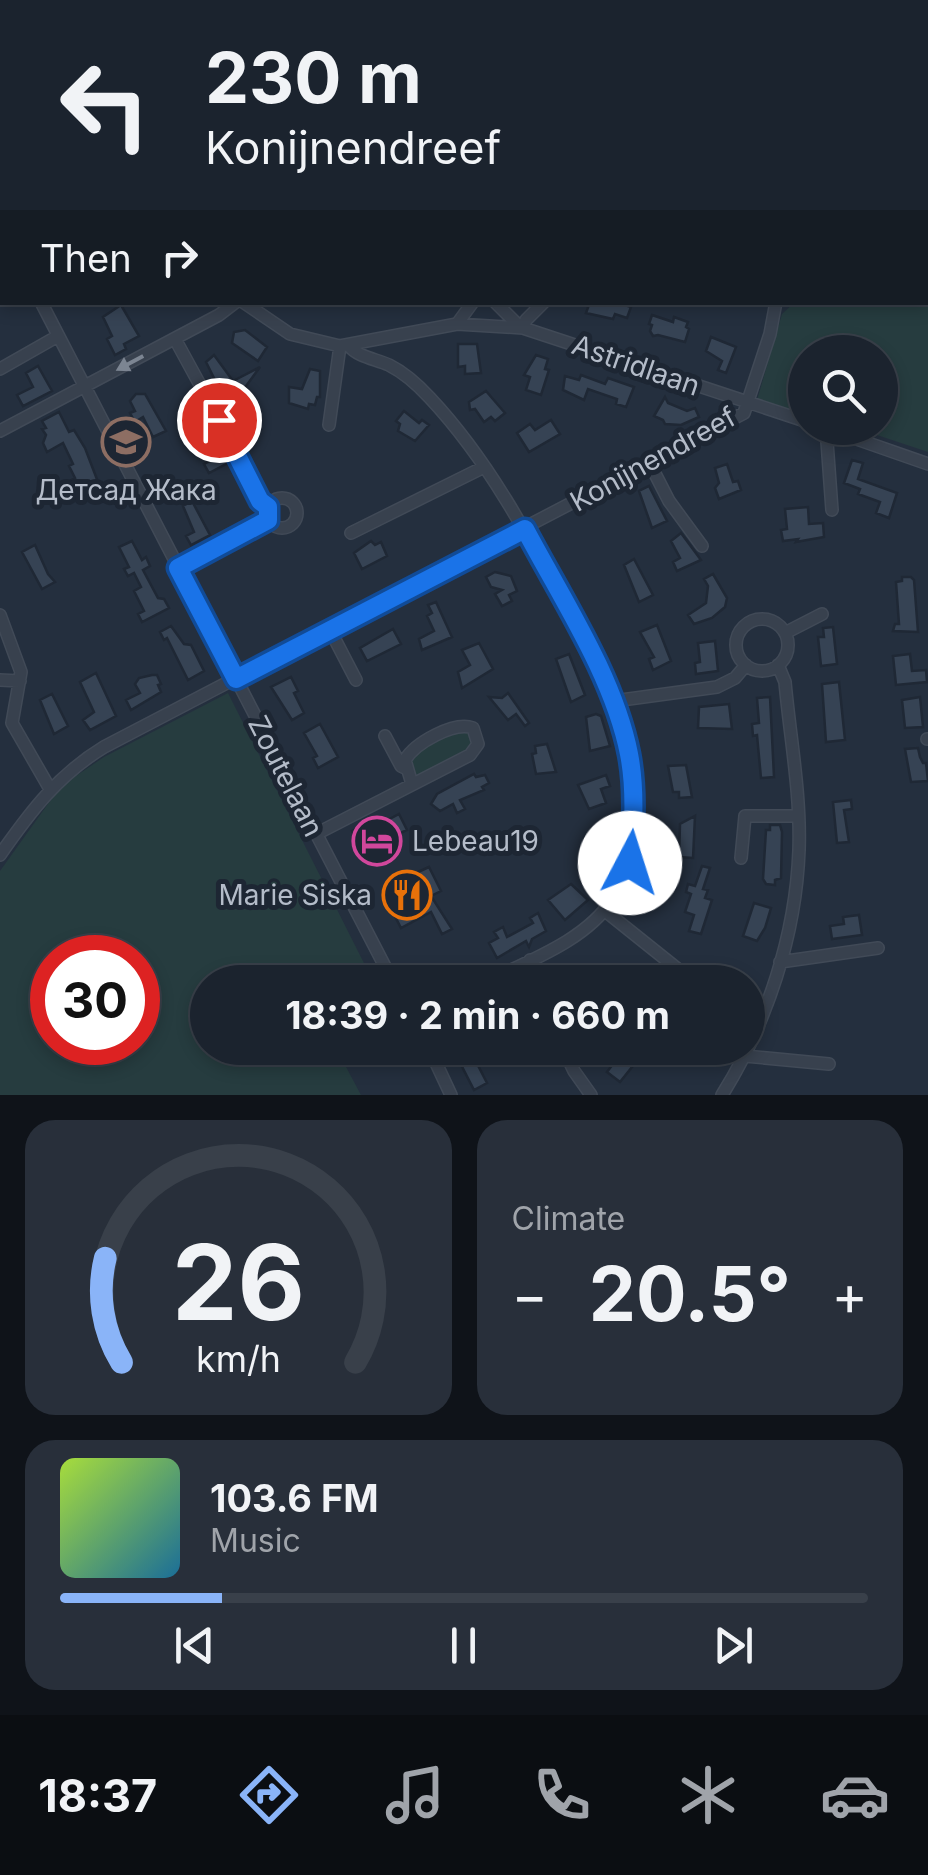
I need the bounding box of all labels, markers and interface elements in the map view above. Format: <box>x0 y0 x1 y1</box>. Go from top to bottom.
text: 230 m <box>205 35 422 120</box>
icon: left <box>40 40 170 170</box>
text: Konijnendreef <box>205 120 501 175</box>
icon: right <box>152 230 207 285</box>
text: Then <box>40 235 132 281</box>
street label: Astridlaan <box>568 327 704 403</box>
map controls <box>788 335 898 445</box>
button: search <box>788 335 898 445</box>
one-way arrow <box>116 354 145 371</box>
pin <box>177 378 262 463</box>
icon: arrive <box>192 393 247 448</box>
street label: Konijnendreef <box>564 399 742 519</box>
school or university icon: Детсад Жака <box>100 416 152 468</box>
place label: Детсад Жака <box>35 473 217 507</box>
street label: Zoutelaan <box>241 710 331 842</box>
position arrow <box>578 811 682 915</box>
hotel icon: Lebeau19 <box>351 815 403 867</box>
place label: Lebeau19 <box>412 824 539 858</box>
restaurant icon: Marie Siska <box>381 869 433 921</box>
place label: Marie Siska <box>218 878 372 912</box>
speed limit sign: 30 <box>30 935 160 1065</box>
text: 18:39 · 2 min · 660 m <box>285 992 670 1038</box>
text: Climate <box>512 1199 625 1238</box>
text: 26 <box>172 1219 305 1345</box>
text: 20.5° <box>589 1248 791 1339</box>
text: − <box>512 1262 548 1328</box>
text: + <box>832 1262 868 1328</box>
text: km/h <box>196 1337 281 1381</box>
text: 103.6 FM <box>210 1475 379 1521</box>
text: Music <box>210 1521 301 1560</box>
icon: previous <box>167 1618 222 1673</box>
icon: pause <box>436 1618 491 1673</box>
icon: next <box>706 1618 761 1673</box>
icon: directions <box>234 1760 304 1830</box>
icon: music <box>380 1760 450 1830</box>
icon: phone <box>527 1760 597 1830</box>
icon: climate <box>673 1760 743 1830</box>
icon: car <box>820 1760 890 1830</box>
text: 18:37 <box>38 1768 157 1823</box>

